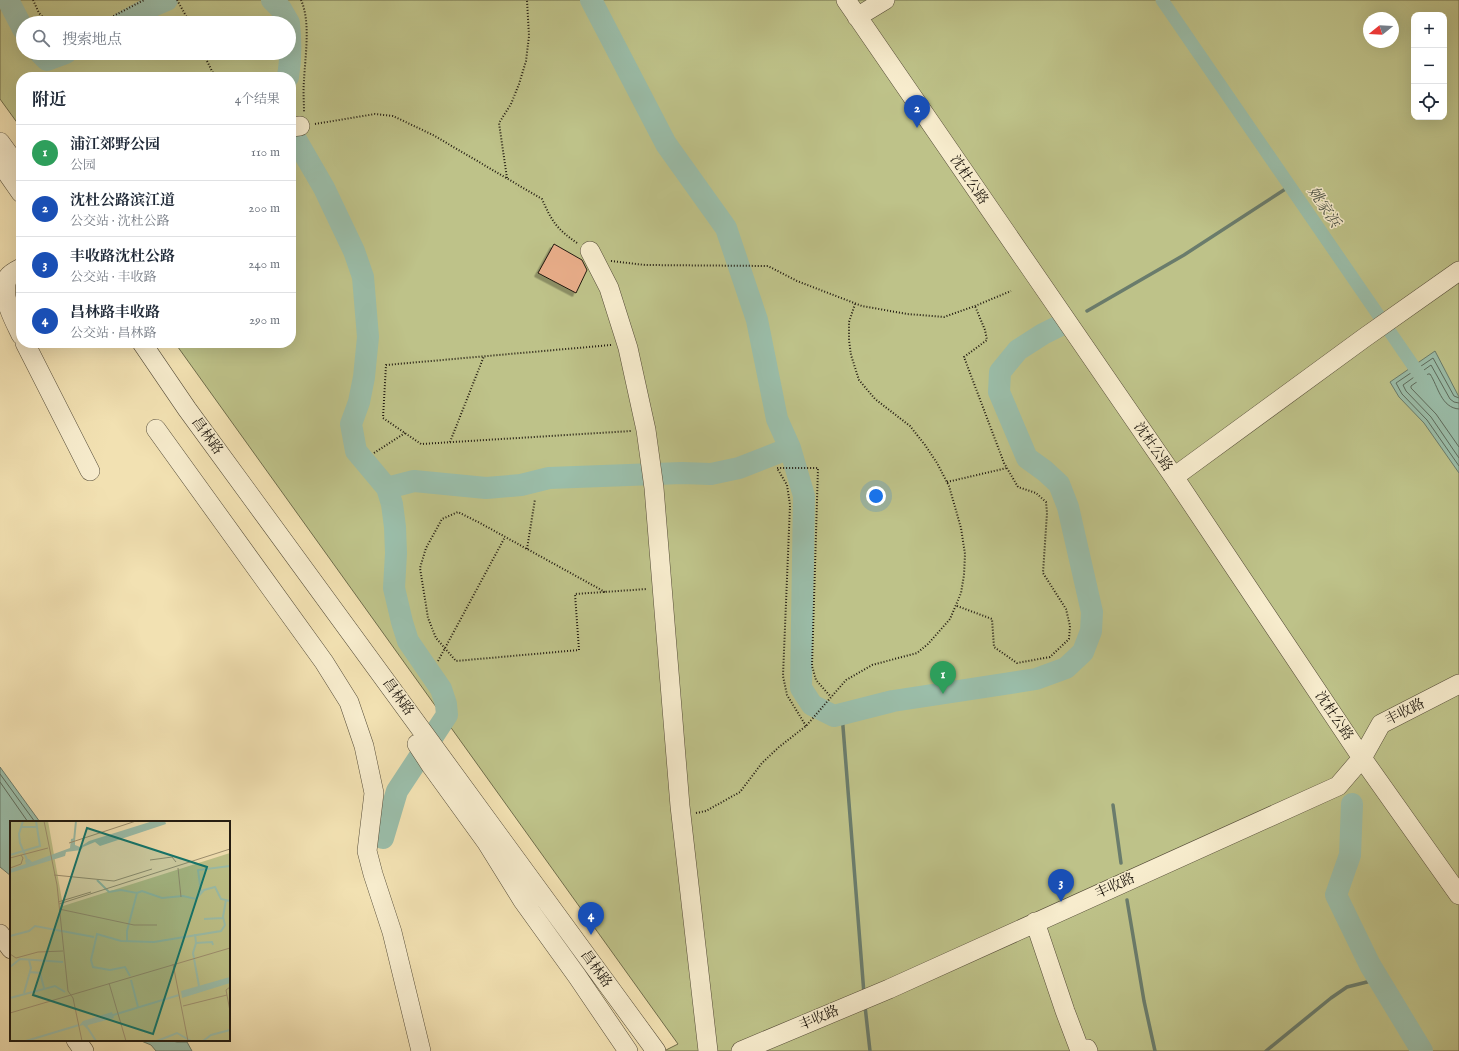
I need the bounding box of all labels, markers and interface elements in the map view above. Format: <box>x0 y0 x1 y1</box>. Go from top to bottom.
north arrow <box>1363 12 1399 48</box>
map controls <box>1411 12 1447 120</box>
button: + <box>1411 12 1447 48</box>
search box <box>16 16 296 60</box>
icon: search <box>30 27 52 49</box>
text: 搜索地点 <box>62 30 122 49</box>
button: − <box>1411 48 1447 84</box>
button: locate <box>1411 84 1447 120</box>
text: 附近 <box>32 90 66 111</box>
text: 4个结果 <box>235 91 280 108</box>
pin: 2 <box>904 95 930 128</box>
text: 浦江郊野公园 <box>70 135 160 154</box>
text: 1 <box>43 144 47 161</box>
text: 110 m <box>251 144 280 161</box>
street label: 沈杜公路 <box>946 152 992 208</box>
text: 公园 <box>70 157 96 174</box>
water label: 姚家浜 <box>1304 183 1345 232</box>
text: 沈杜公路滨江道 <box>70 191 175 210</box>
text: 2 <box>42 200 48 217</box>
text: 200 m <box>248 200 280 217</box>
text: 公交站 · 沈杜公路 <box>70 213 170 230</box>
text: 丰收路沈杜公路 <box>70 247 175 266</box>
text: 3 <box>43 256 47 273</box>
text: 240 m <box>248 256 280 273</box>
text: 公交站 · 丰收路 <box>70 269 157 286</box>
text: 昌林路丰收路 <box>70 303 160 322</box>
text: 4 <box>42 312 48 329</box>
text: 290 m <box>249 312 280 329</box>
text: 公交站 · 昌林路 <box>70 325 157 342</box>
street label: 昌林路 <box>187 414 227 458</box>
street label: 沈杜公路 <box>1130 419 1176 475</box>
your location <box>866 486 886 506</box>
pin: 1 <box>930 661 956 694</box>
street label: 昌林路 <box>378 675 418 719</box>
street label: 沈杜公路 <box>1311 688 1357 744</box>
street label: 丰收路 <box>1382 694 1428 730</box>
inset map <box>10 821 230 1041</box>
pin: 3 <box>1048 869 1074 902</box>
street label: 丰收路 <box>1092 869 1138 903</box>
pin: 4 <box>578 902 604 935</box>
street label: 昌林路 <box>576 947 616 991</box>
street label: 丰收路 <box>796 1002 842 1034</box>

